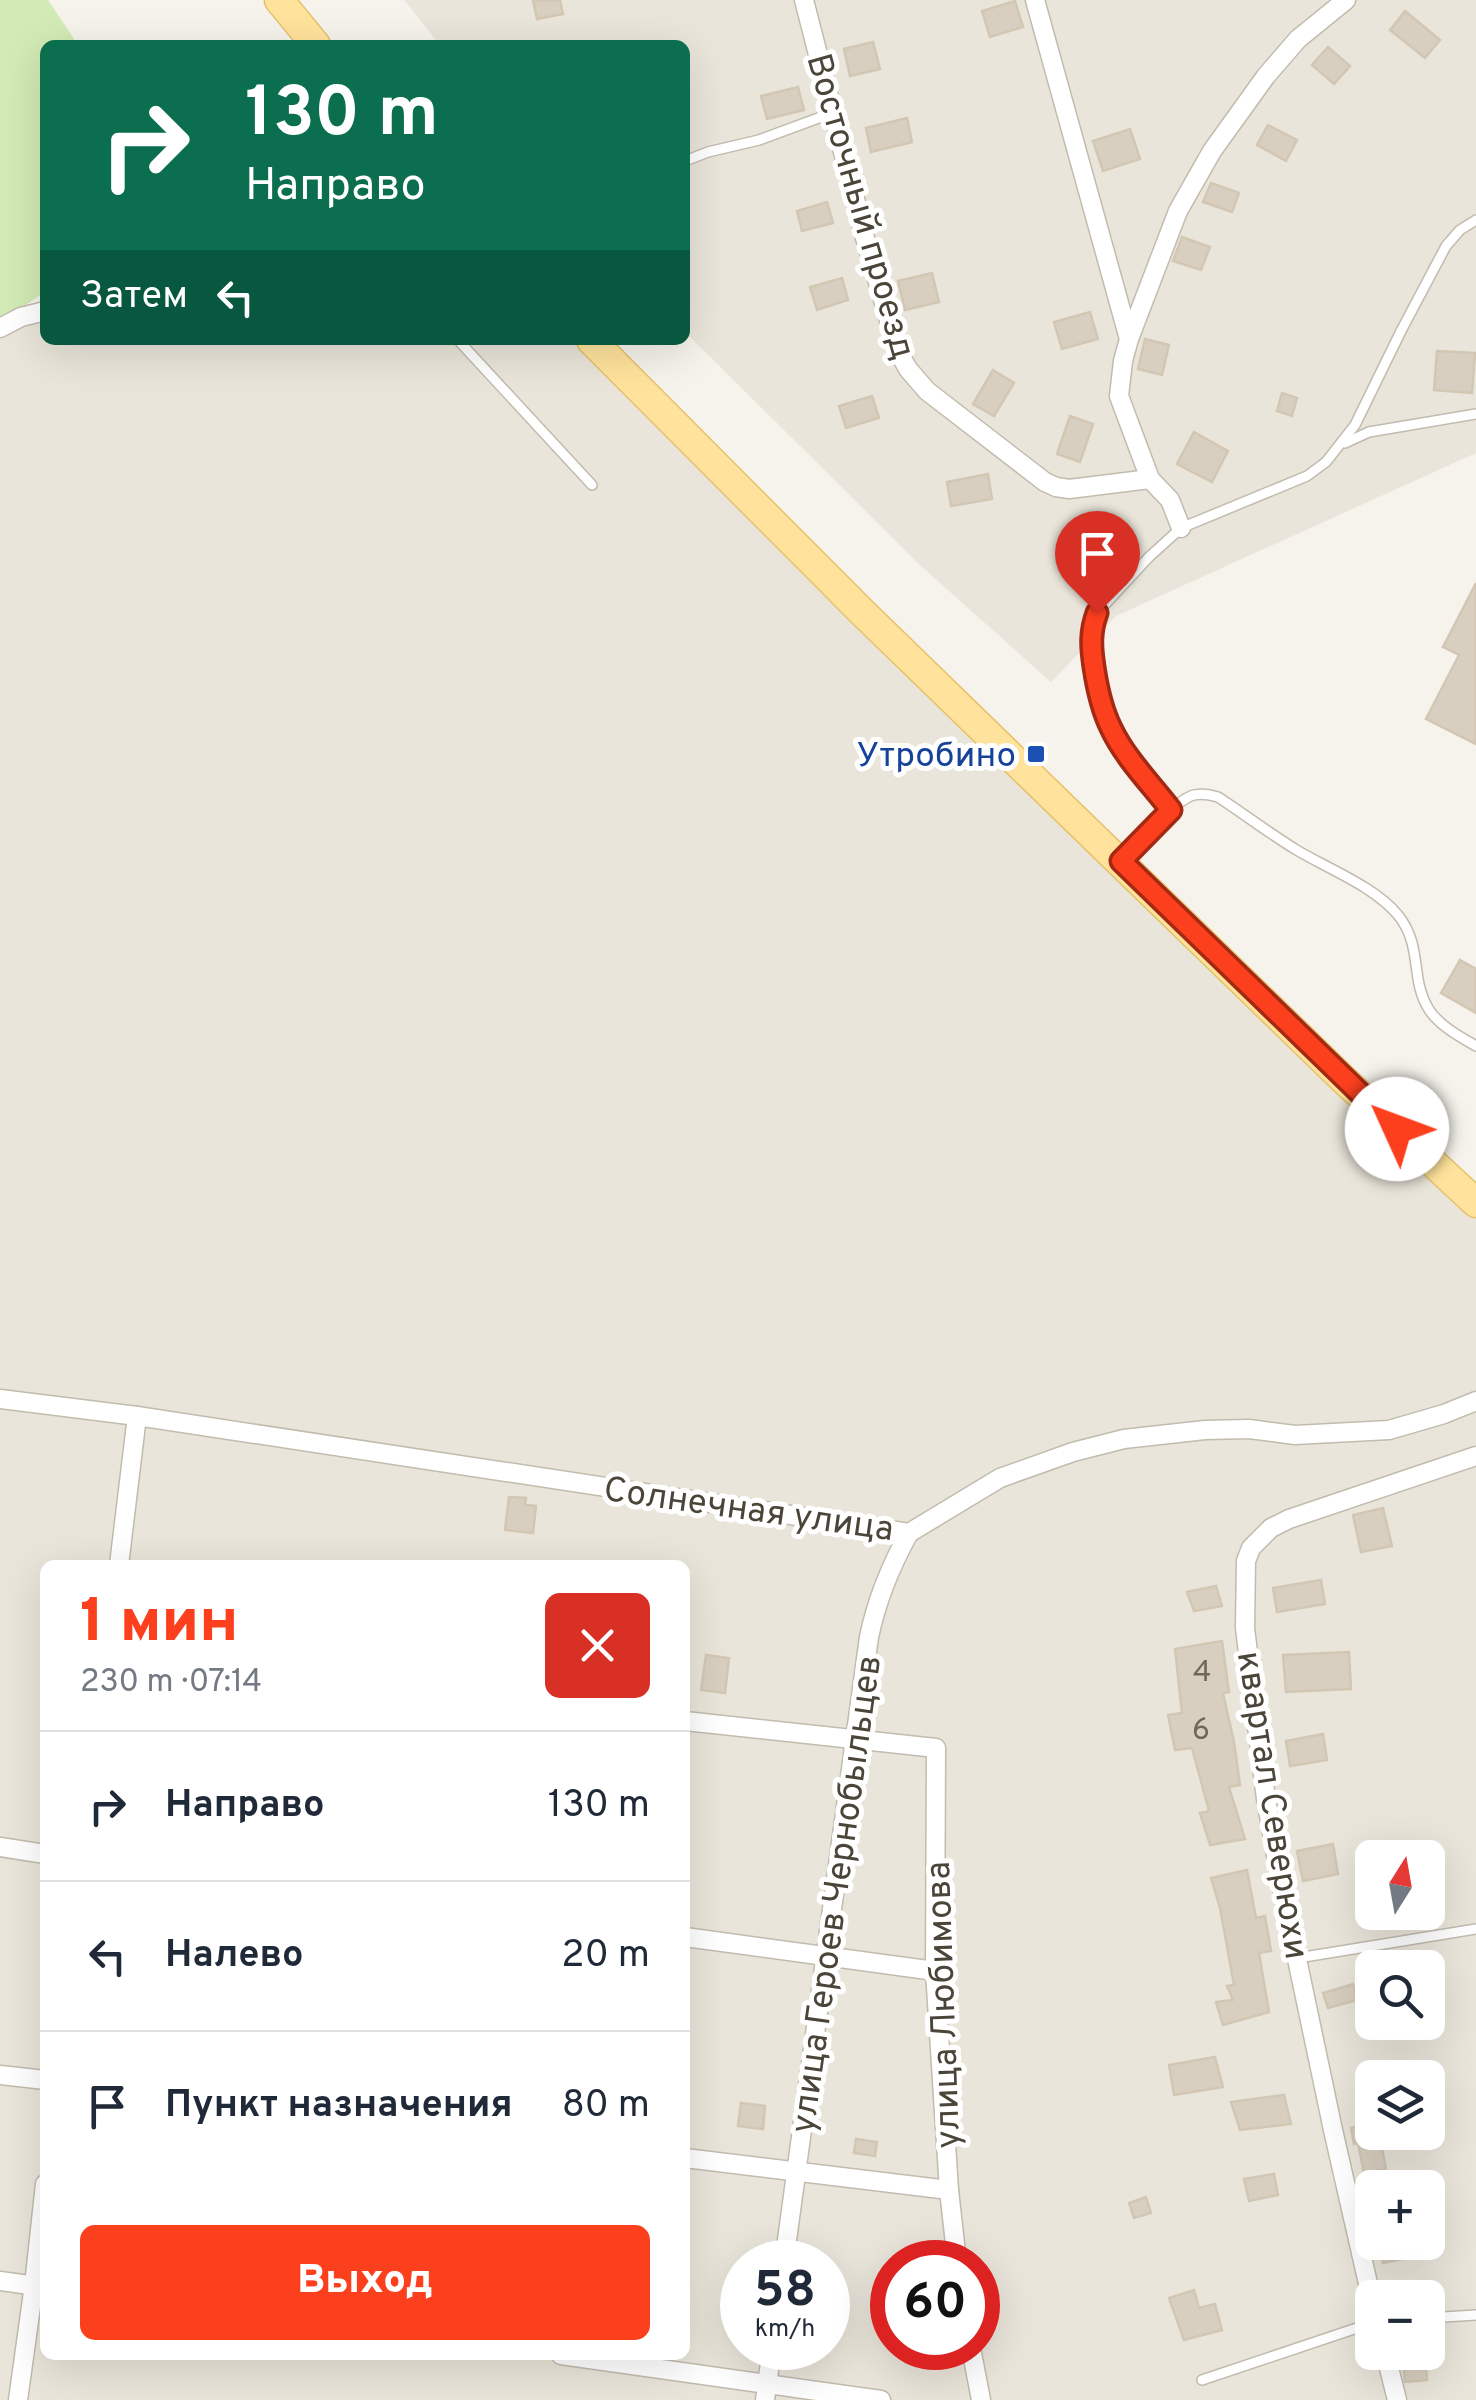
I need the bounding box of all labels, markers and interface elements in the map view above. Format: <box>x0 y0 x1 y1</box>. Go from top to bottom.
street label: Восточный проезд <box>794 49 924 365</box>
text: 130 m <box>245 72 439 161</box>
icon: right <box>80 80 210 210</box>
text: Направо <box>245 159 426 216</box>
icon: left <box>208 270 263 325</box>
text: Затем <box>80 273 188 322</box>
pin <box>1055 511 1140 614</box>
icon: arrive <box>1070 526 1125 581</box>
place label: Утробино <box>856 735 1016 779</box>
marker: Утробино <box>1025 743 1047 765</box>
position arrow <box>1345 1077 1449 1181</box>
street label: Солнечная улица <box>601 1469 896 1553</box>
text: 1 мин <box>80 1587 238 1663</box>
button: close <box>545 1593 650 1698</box>
street label: квартал Северюхи <box>1225 1648 1317 1963</box>
street label: улица Героев Чернобыльцев <box>783 1652 893 2136</box>
house number: 4 <box>1193 1655 1211 1692</box>
text: 230 m · 07:14 <box>80 1663 262 1703</box>
house number: 6 <box>1192 1713 1210 1750</box>
icon: right <box>80 1779 135 1834</box>
text: Направо <box>165 1782 325 1831</box>
text: 130 m <box>548 1782 650 1831</box>
north arrow <box>1355 1840 1445 1930</box>
map controls <box>1355 1840 1445 2370</box>
street label: улица Любимова <box>918 1860 972 2149</box>
icon: left <box>80 1929 135 1984</box>
text: Налево <box>165 1932 304 1981</box>
text: 20 m <box>561 1932 650 1981</box>
button: search <box>1355 1950 1445 2040</box>
button: layers <box>1355 2060 1445 2150</box>
icon: arrive <box>80 2079 135 2134</box>
text: Пункт назначения <box>165 2082 513 2131</box>
text: 80 m <box>562 2082 650 2131</box>
button: + <box>1355 2170 1445 2260</box>
button: Выход <box>80 2225 650 2340</box>
speed limit sign: 60 <box>870 2240 1000 2370</box>
text: 58 <box>754 2261 816 2324</box>
button: − <box>1355 2280 1445 2370</box>
text: km/h <box>755 2314 815 2346</box>

